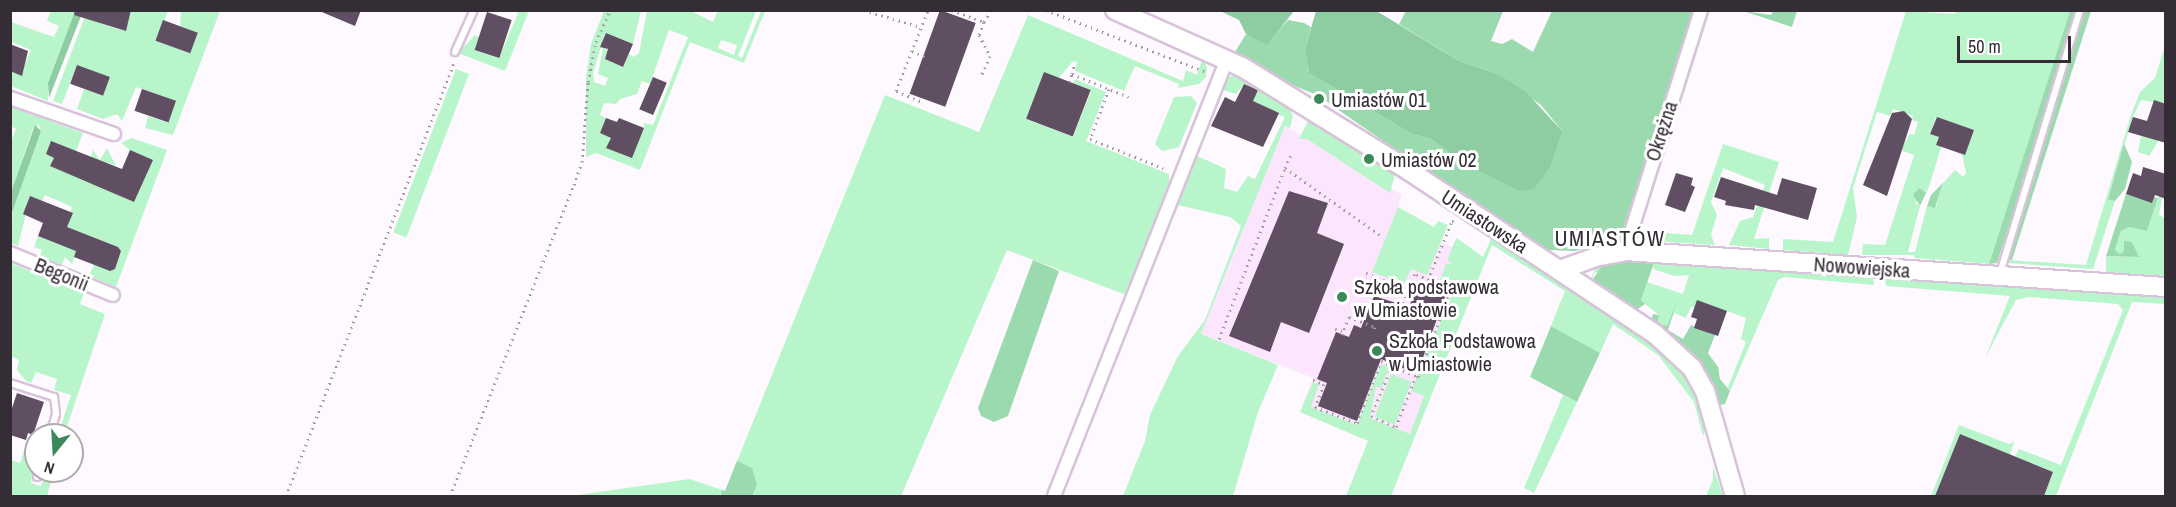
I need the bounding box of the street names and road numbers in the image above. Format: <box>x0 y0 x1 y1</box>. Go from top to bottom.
street label: Okrężna <box>1640 98 1682 164</box>
street label: Umiastowska <box>1437 184 1533 258</box>
street label: Begonii <box>31 252 93 296</box>
street label: Nowowiejska <box>1813 252 1911 282</box>

